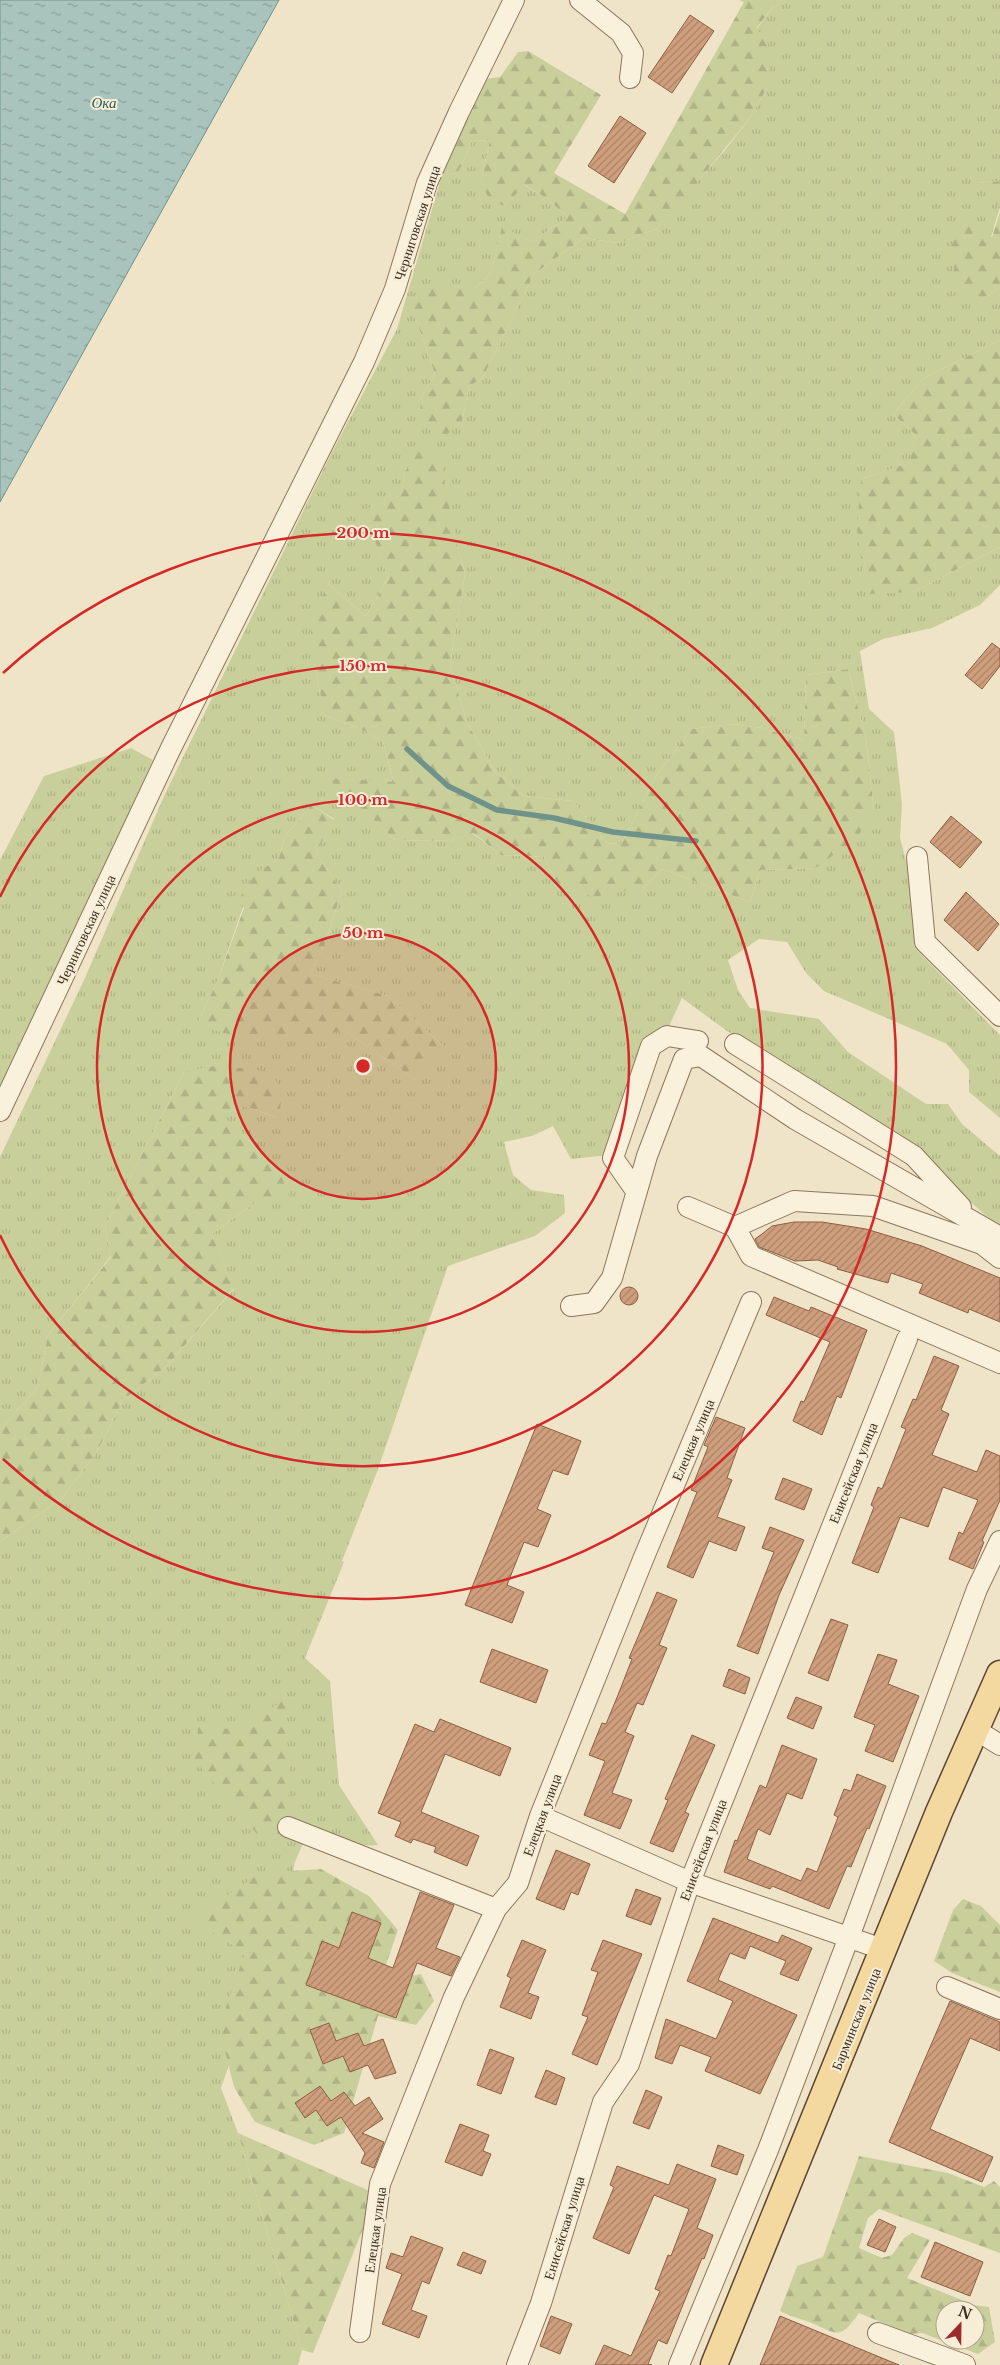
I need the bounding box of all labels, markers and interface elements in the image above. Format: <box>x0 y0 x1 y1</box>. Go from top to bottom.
water label: Ока <box>92 93 116 112</box>
street label: Черниговская улица <box>390 162 444 283</box>
text: 200 m <box>337 523 390 542</box>
text: 150 m <box>339 656 387 675</box>
text: 100 m <box>338 790 388 809</box>
street label: Черниговская улица <box>52 871 120 988</box>
text: 50 m <box>343 923 384 942</box>
centre of rings <box>354 1057 372 1075</box>
street label: Елецкая улица <box>668 1396 719 1484</box>
street label: Енисейская улица <box>824 1419 882 1526</box>
street label: Елецкая улица <box>519 1770 566 1859</box>
street label: Енисейская улица <box>675 1796 731 1903</box>
street label: Барминская улица <box>827 1964 885 2073</box>
street label: Енисейская улица <box>540 2173 589 2282</box>
street label: Елецкая улица <box>360 2185 390 2274</box>
north arrow <box>935 2300 985 2350</box>
text: N <box>955 2302 974 2324</box>

